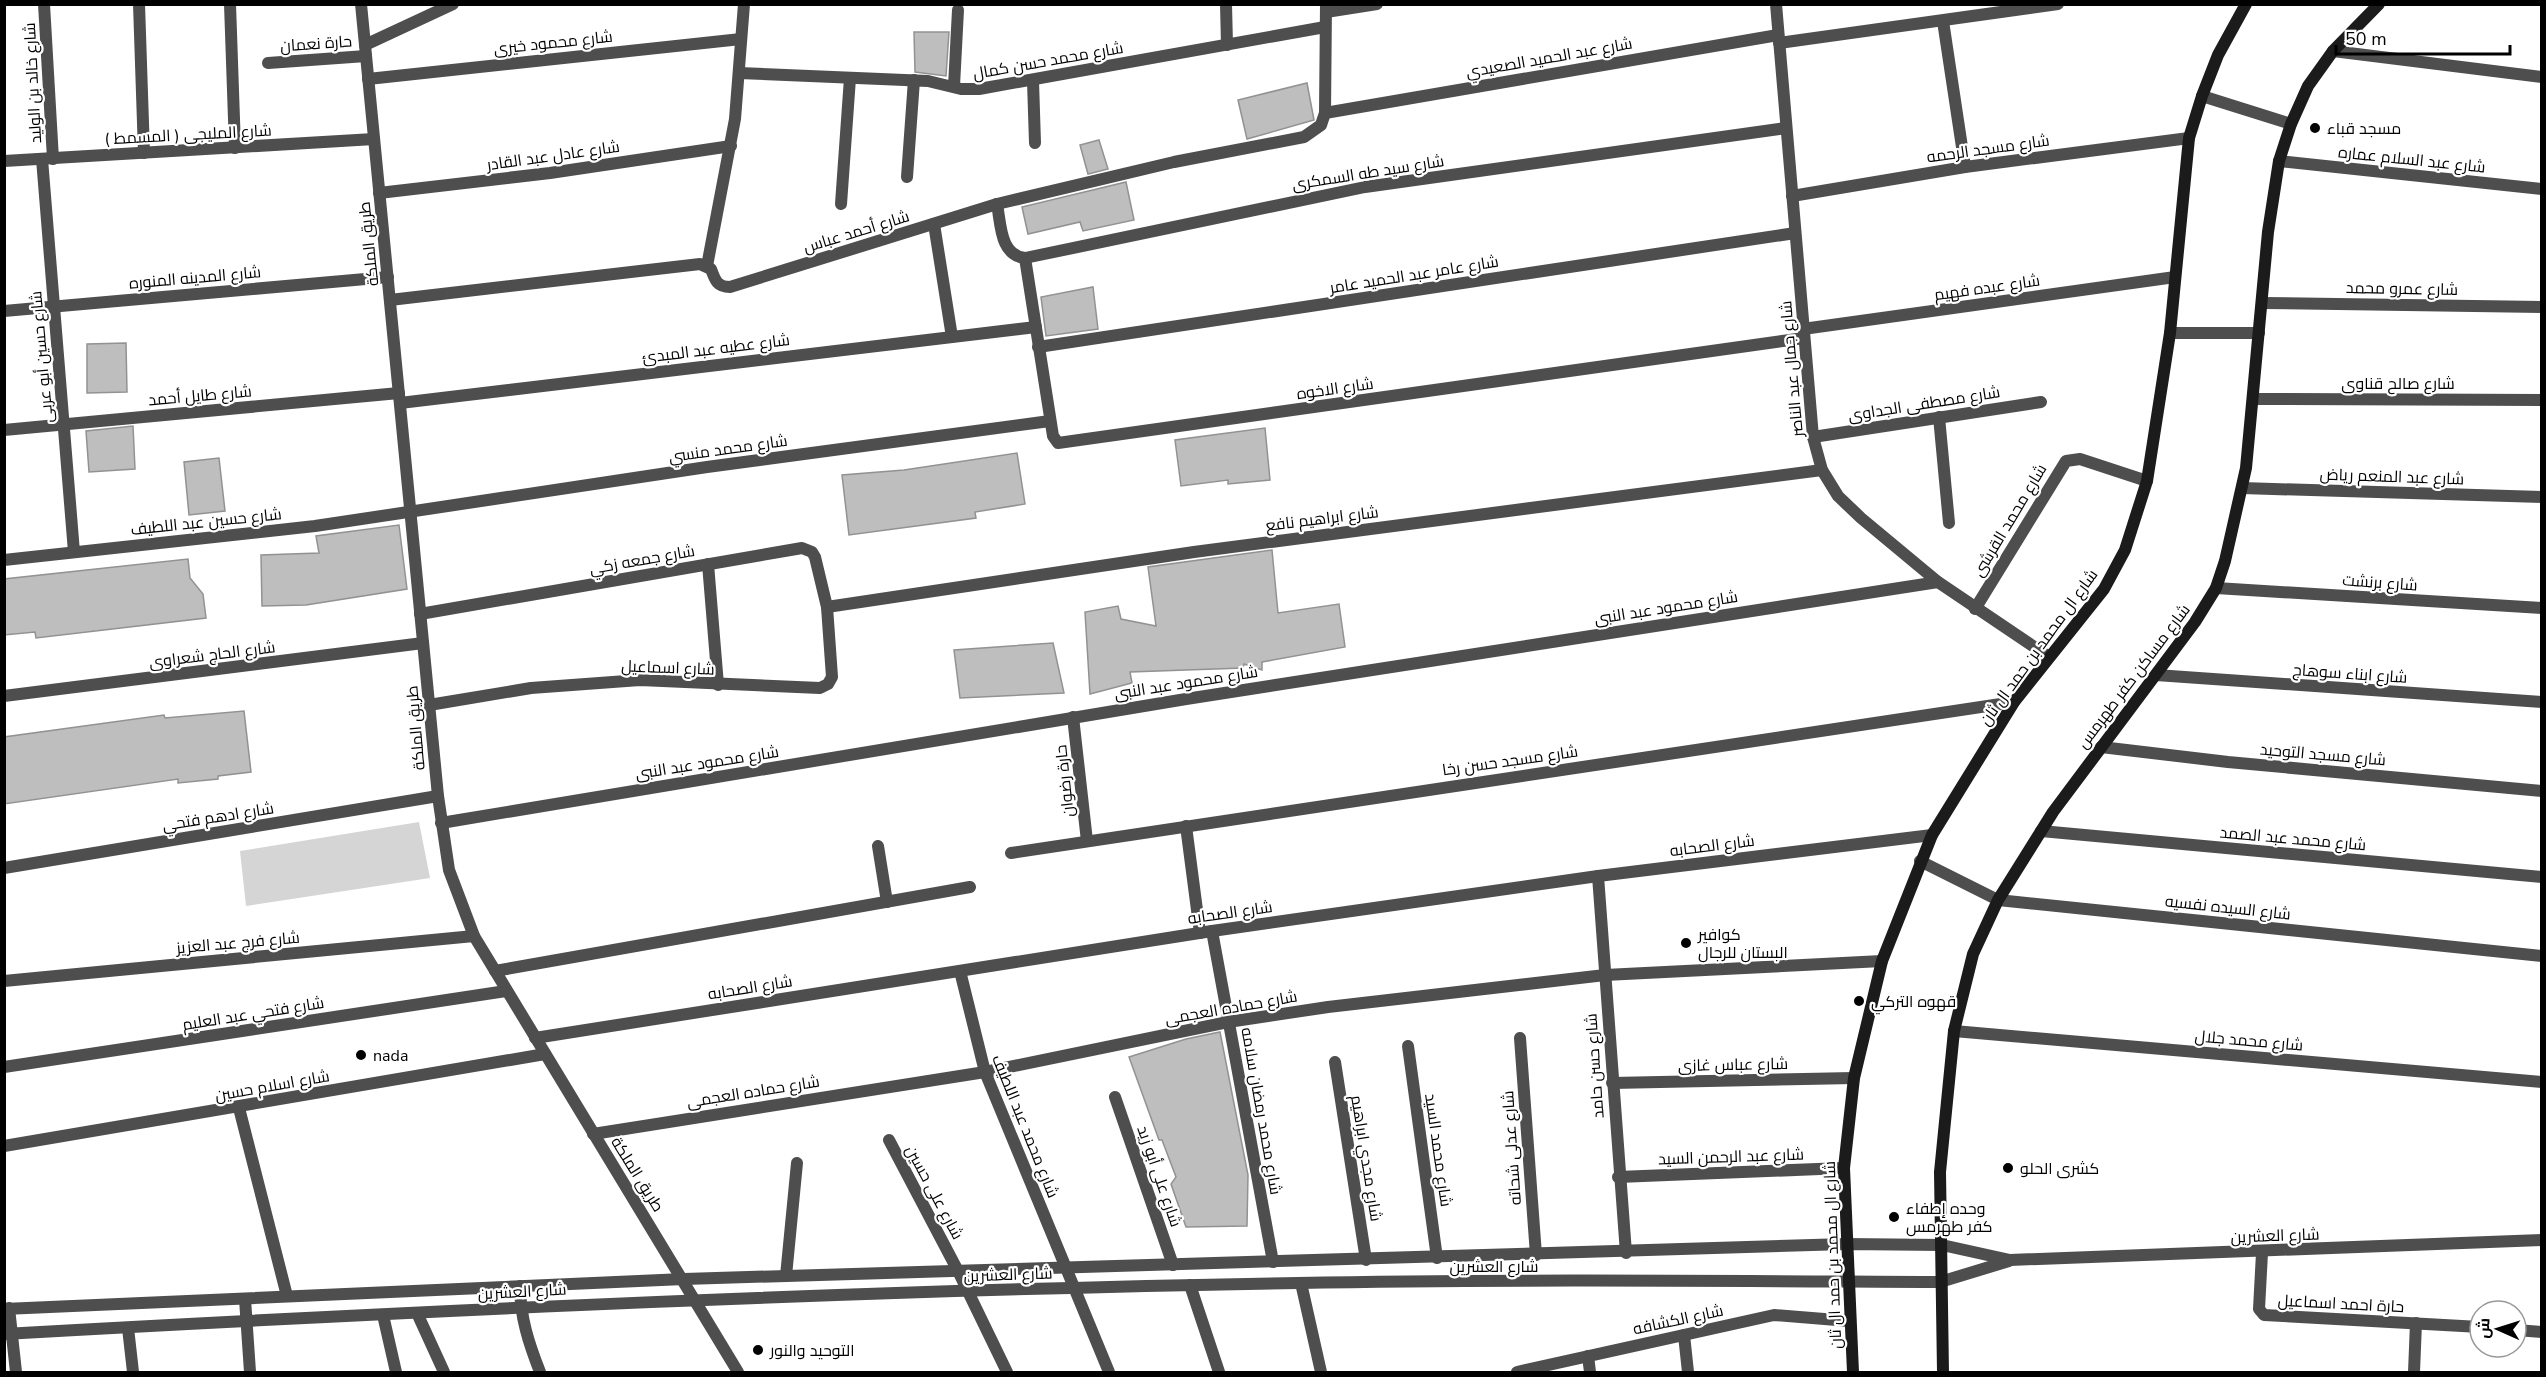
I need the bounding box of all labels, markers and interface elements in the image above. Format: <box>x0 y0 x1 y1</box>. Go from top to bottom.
scale bar <box>2336 18 2510 56</box>
street label: شارع خالد بن الوليد <box>19 22 47 144</box>
street label: شارع محمود خيرى <box>492 26 614 60</box>
text: 50 m <box>2345 27 2387 51</box>
street label: حارة نعمان <box>279 31 353 57</box>
street label: شارع عبد الحميد الصعيدي <box>1464 33 1634 85</box>
street label: شارع محمد حسن كمال <box>971 37 1125 85</box>
place label: مسجد قباء <box>2327 118 2401 140</box>
street label: شارع المليجى ( المسمط ) <box>104 120 272 150</box>
marker: مسجد قباء <box>2308 121 2322 135</box>
street label: شارع مسجد الرحمه <box>1925 129 2051 169</box>
street label: شارع عادل عبد القادر <box>484 136 621 176</box>
street label: شارع عبد السلام عماره <box>2337 141 2487 179</box>
street label: شارع سيد طه السمكرى <box>1290 150 1446 196</box>
street label: طريق الملكة <box>354 201 384 287</box>
street label: شارع أحمد عباس <box>800 205 912 259</box>
street label: شارع عامر عبد الحميد عامر <box>1327 251 1500 299</box>
street label: شارع المدينه المنوره <box>128 261 262 295</box>
street label: شارع عبده فهيم <box>1933 270 2042 306</box>
street label: شارع عمرو محمد <box>2346 277 2458 301</box>
street label: شارع حسين أبو عربى <box>25 290 59 424</box>
street label: شارع جمال عبد الناصر <box>1775 300 1809 439</box>
street label: شارع عطيه عبد المبدئ <box>641 329 791 369</box>
street label: شارع الاخوه <box>1295 373 1375 405</box>
street label: شارع صالح قناوى <box>2341 373 2455 395</box>
street label: شارع طايل أحمد <box>147 381 253 411</box>
street label: شارع مصطفى الجداوى <box>1846 381 2002 427</box>
street label: شارع محمد منسي <box>667 430 789 469</box>
street label: شارع محمد القرشى <box>1967 460 2052 581</box>
street label: شارع عبد المنعم رياض <box>2319 463 2465 491</box>
street label: شارع ابراهيم نافع <box>1264 501 1380 537</box>
street label: شارع حسين عبد اللطيف <box>129 503 283 541</box>
street label: شارع جمعه زكي <box>588 540 697 582</box>
street label: شارع ال محمد بن حمد ال ثان <box>1975 565 2103 730</box>
street label: شارع برنشت <box>2342 569 2418 597</box>
street label: شارع محمود عبد النبى <box>1593 586 1739 630</box>
street label: شارع مساكن كفر طهرمس <box>2072 600 2195 753</box>
street label: شارع الحاج شعراوى <box>148 636 277 674</box>
street label: شارع اسماعيل <box>621 655 715 681</box>
street label: شارع ابناء سوهاج <box>2292 659 2408 689</box>
street label: شارع محمود عبد النبى <box>1113 661 1259 705</box>
street label: طريق الملكة <box>401 685 431 771</box>
street label: شارع مسجد التوحيد <box>2259 739 2387 771</box>
street label: شارع محمود عبد النبى <box>634 741 780 785</box>
street label: شارع مسجد حسن رخا <box>1441 741 1579 781</box>
street label: حارة رضوان <box>1050 744 1080 818</box>
street label: شارع ادهم فتحي <box>161 797 276 839</box>
street label: شارع محمد عبد الصمد <box>2219 822 2367 856</box>
street label: شارع الصحابه <box>1668 830 1756 862</box>
street label: شارع السيده نفسيه <box>2164 890 2292 926</box>
street label: شارع الصحابه <box>1186 896 1274 930</box>
place label: كوافير البستان للرجال <box>1697 924 1788 964</box>
street label: شارع فرج عبد العزيز <box>174 927 301 959</box>
marker: كوافير البستان للرجال <box>1679 936 1693 950</box>
street label: شارع الصحابه <box>706 970 794 1006</box>
street label: شارع حماده العجمى <box>1163 986 1299 1030</box>
place label: قهوه التركي <box>1871 991 1956 1015</box>
street label: شارع فتحي عبد العليم <box>181 992 326 1038</box>
marker: قهوه التركي <box>1852 994 1866 1008</box>
street label: شارع حسن حامد <box>1580 1013 1610 1119</box>
street label: شارع محمد جلال <box>2194 1025 2304 1057</box>
street label: شارع محمد رمضان سلامه <box>1235 1026 1287 1197</box>
place label: nada <box>373 1045 408 1067</box>
marker: nada <box>354 1048 368 1062</box>
street label: شارع محمد عبد اللطيف <box>986 1052 1064 1201</box>
street label: شارع عباس غازى <box>1678 1053 1788 1077</box>
street label: شارع اسلام حسين <box>213 1065 331 1107</box>
street label: شارع حماده العجمى <box>685 1071 821 1113</box>
street label: شارع عدلى شحاته <box>1497 1090 1527 1206</box>
street label: شارع محمد السيد <box>1419 1092 1457 1208</box>
street label: شارع مجدي ابراهيم <box>1343 1093 1387 1223</box>
street label: شارع على أبو زيد <box>1131 1123 1187 1230</box>
street label: طريق الملكة <box>605 1133 669 1216</box>
street label: شارع على حسين <box>900 1141 968 1244</box>
street label: شارع عبد الرحمن السيد <box>1658 1143 1804 1171</box>
place label: كشرى الحلو <box>2020 1158 2099 1180</box>
street label: شارع ال محمد بن حمد ال ثان <box>1819 1161 1847 1349</box>
marker: كشرى الحلو <box>2001 1161 2015 1175</box>
place label: وحده إطفاء كفر طهرمس <box>1906 1198 1993 1238</box>
marker: وحده إطفاء كفر طهرمس <box>1887 1210 1901 1224</box>
street label: شارع العشرين <box>2230 1223 2320 1249</box>
street label: شارع العشرين <box>1449 1256 1539 1278</box>
street label: شارع العشرين <box>963 1262 1053 1288</box>
street label: شارع العشرين <box>477 1279 567 1305</box>
street label: حارة احمد اسماعيل <box>2277 1290 2405 1318</box>
north arrow <box>2468 1299 2528 1359</box>
street label: شارع الكشافه <box>1631 1300 1725 1340</box>
text: ش <box>2472 1317 2496 1339</box>
place label: التوحيد والنور <box>769 1340 855 1362</box>
marker: التوحيد والنور <box>751 1343 765 1357</box>

